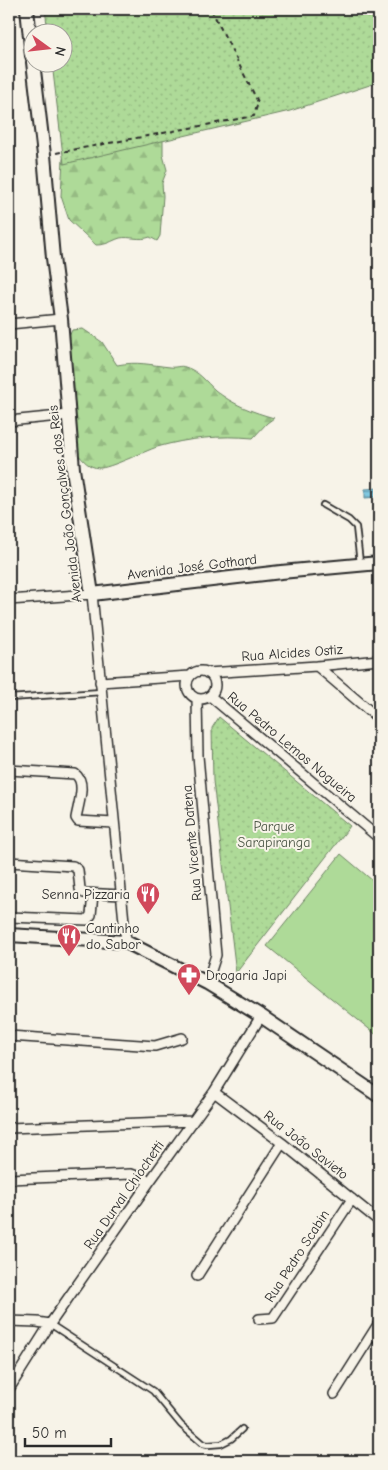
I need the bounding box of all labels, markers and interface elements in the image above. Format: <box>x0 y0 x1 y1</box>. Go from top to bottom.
north arrow <box>22 22 72 72</box>
text: N <box>51 45 69 58</box>
street label: Avenida João Gonçalves dos Reis <box>44 404 86 604</box>
street label: Avenida José Gothard <box>126 551 258 583</box>
street label: Rua Alcides Ostiz <box>241 641 343 665</box>
street label: Rua Pedro Lemos Nogueira <box>224 688 360 806</box>
street label: Rua Vicente Datena <box>178 784 206 902</box>
park label: Parque Sarapiranga <box>238 818 310 851</box>
restaurant icon: Senna Pizzaria <box>135 881 161 915</box>
place label: Senna Pizzaria <box>42 886 130 903</box>
place label: Cantinho do Sabor <box>86 920 141 953</box>
restaurant icon: Cantinho do Sabor <box>56 923 82 957</box>
pharmacy icon: Drogaria Japi <box>176 962 202 996</box>
place label: Drogaria Japi <box>206 967 287 984</box>
street label: Rua João Savieto <box>260 1107 352 1183</box>
street label: Rua Durval Chiochetti <box>80 1137 168 1253</box>
street label: Rua Pedro Scabin <box>261 1207 333 1305</box>
scale bar <box>25 1415 111 1447</box>
text: 50 m <box>32 1424 67 1442</box>

